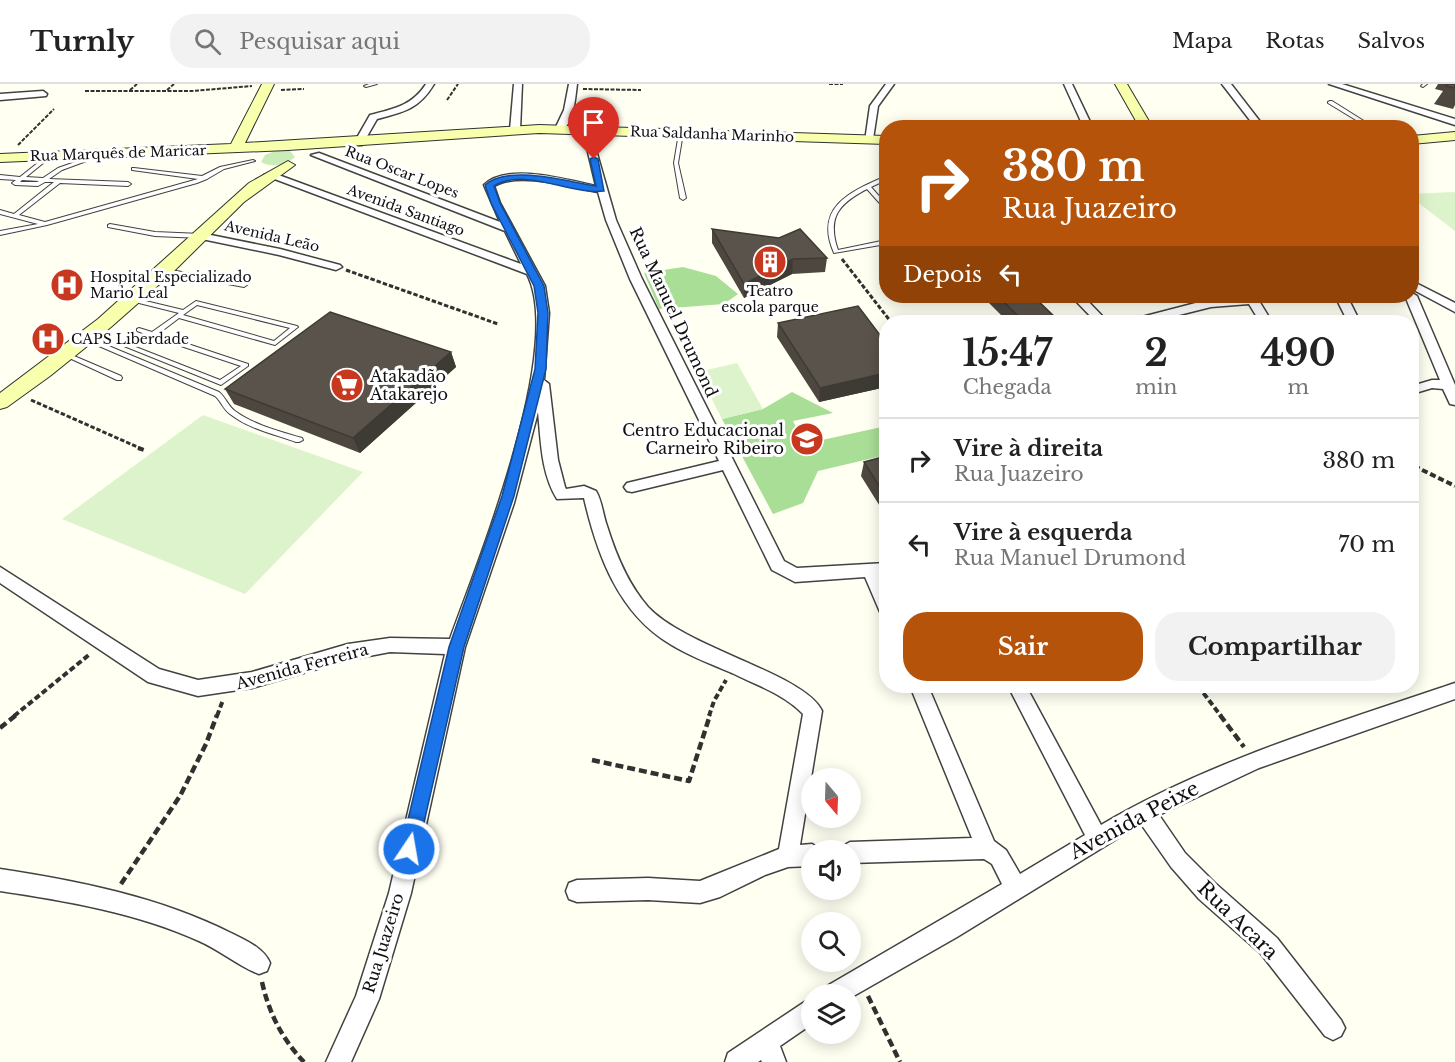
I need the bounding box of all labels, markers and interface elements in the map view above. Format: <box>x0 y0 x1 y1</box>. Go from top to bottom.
search box <box>170 14 590 68</box>
text: Turnly <box>30 24 134 59</box>
icon: search <box>191 25 224 58</box>
text: Pesquisar aqui <box>239 28 400 55</box>
text: Mapa <box>1172 28 1232 54</box>
text: Rotas <box>1265 28 1325 54</box>
text: Salvos <box>1358 28 1425 54</box>
pin <box>568 97 619 159</box>
icon: arrive <box>577 106 610 139</box>
street label: Rua Saldanha Marinho <box>630 122 794 146</box>
text: 380 m <box>1002 140 1145 192</box>
street label: Rua Marquês de Maricar <box>30 141 207 165</box>
street label: Rua Oscar Lopes <box>343 142 461 202</box>
icon: right <box>903 144 981 222</box>
street label: Avenida Santiago <box>344 180 467 240</box>
text: Rua Juazeiro <box>1002 192 1177 225</box>
street label: Avenida Leão <box>222 216 321 256</box>
street label: Rua Manuel Drumond <box>626 224 722 400</box>
building icon: Teatro escola parque <box>752 244 788 280</box>
icon: left <box>994 258 1027 291</box>
text: Depois <box>903 261 982 288</box>
hospital icon: Hospital Especializado Mario Leal <box>49 267 85 303</box>
place label: Hospital Especializado Mario Leal <box>90 268 252 302</box>
place label: Teatro escola parque <box>721 282 819 316</box>
hospital icon: CAPS Liberdade <box>30 321 66 357</box>
place label: CAPS Liberdade <box>71 330 189 348</box>
text: 15:47 <box>962 331 1052 376</box>
text: 2 <box>1145 331 1168 376</box>
text: 490 <box>1260 331 1336 376</box>
place label: Atakadão Atakarejo <box>369 366 448 404</box>
supermarket icon: Atakadão Atakarejo <box>329 367 365 403</box>
text: Chegada <box>963 375 1052 399</box>
text: min <box>1135 375 1177 399</box>
text: m <box>1287 375 1309 399</box>
place label: Centro Educacional Carneiro Ribeiro <box>622 420 784 458</box>
school or university icon: Centro Educacional Carneiro Ribeiro <box>789 421 825 457</box>
text: Vire à direita <box>954 435 1103 462</box>
icon: right <box>903 444 936 477</box>
text: 380 m <box>1322 447 1395 474</box>
text: Rua Juazeiro <box>954 462 1084 486</box>
text: Vire à esquerda <box>954 519 1133 546</box>
icon: left <box>903 528 936 561</box>
text: 70 m <box>1338 531 1395 558</box>
text: Rua Manuel Drumond <box>954 546 1186 570</box>
button: Sair <box>903 612 1143 681</box>
button: Compartilhar <box>1155 612 1395 681</box>
street label: Avenida Ferreira <box>233 639 370 694</box>
north arrow <box>801 768 861 828</box>
map controls <box>801 768 861 1044</box>
street label: Avenida Peixe <box>1064 776 1203 865</box>
position arrow <box>377 817 441 881</box>
button: sound <box>801 840 861 900</box>
street label: Rua Acara <box>1193 876 1284 965</box>
street label: Rua Juazeiro <box>358 891 408 995</box>
button: search <box>801 912 861 972</box>
button: layers <box>801 984 861 1044</box>

